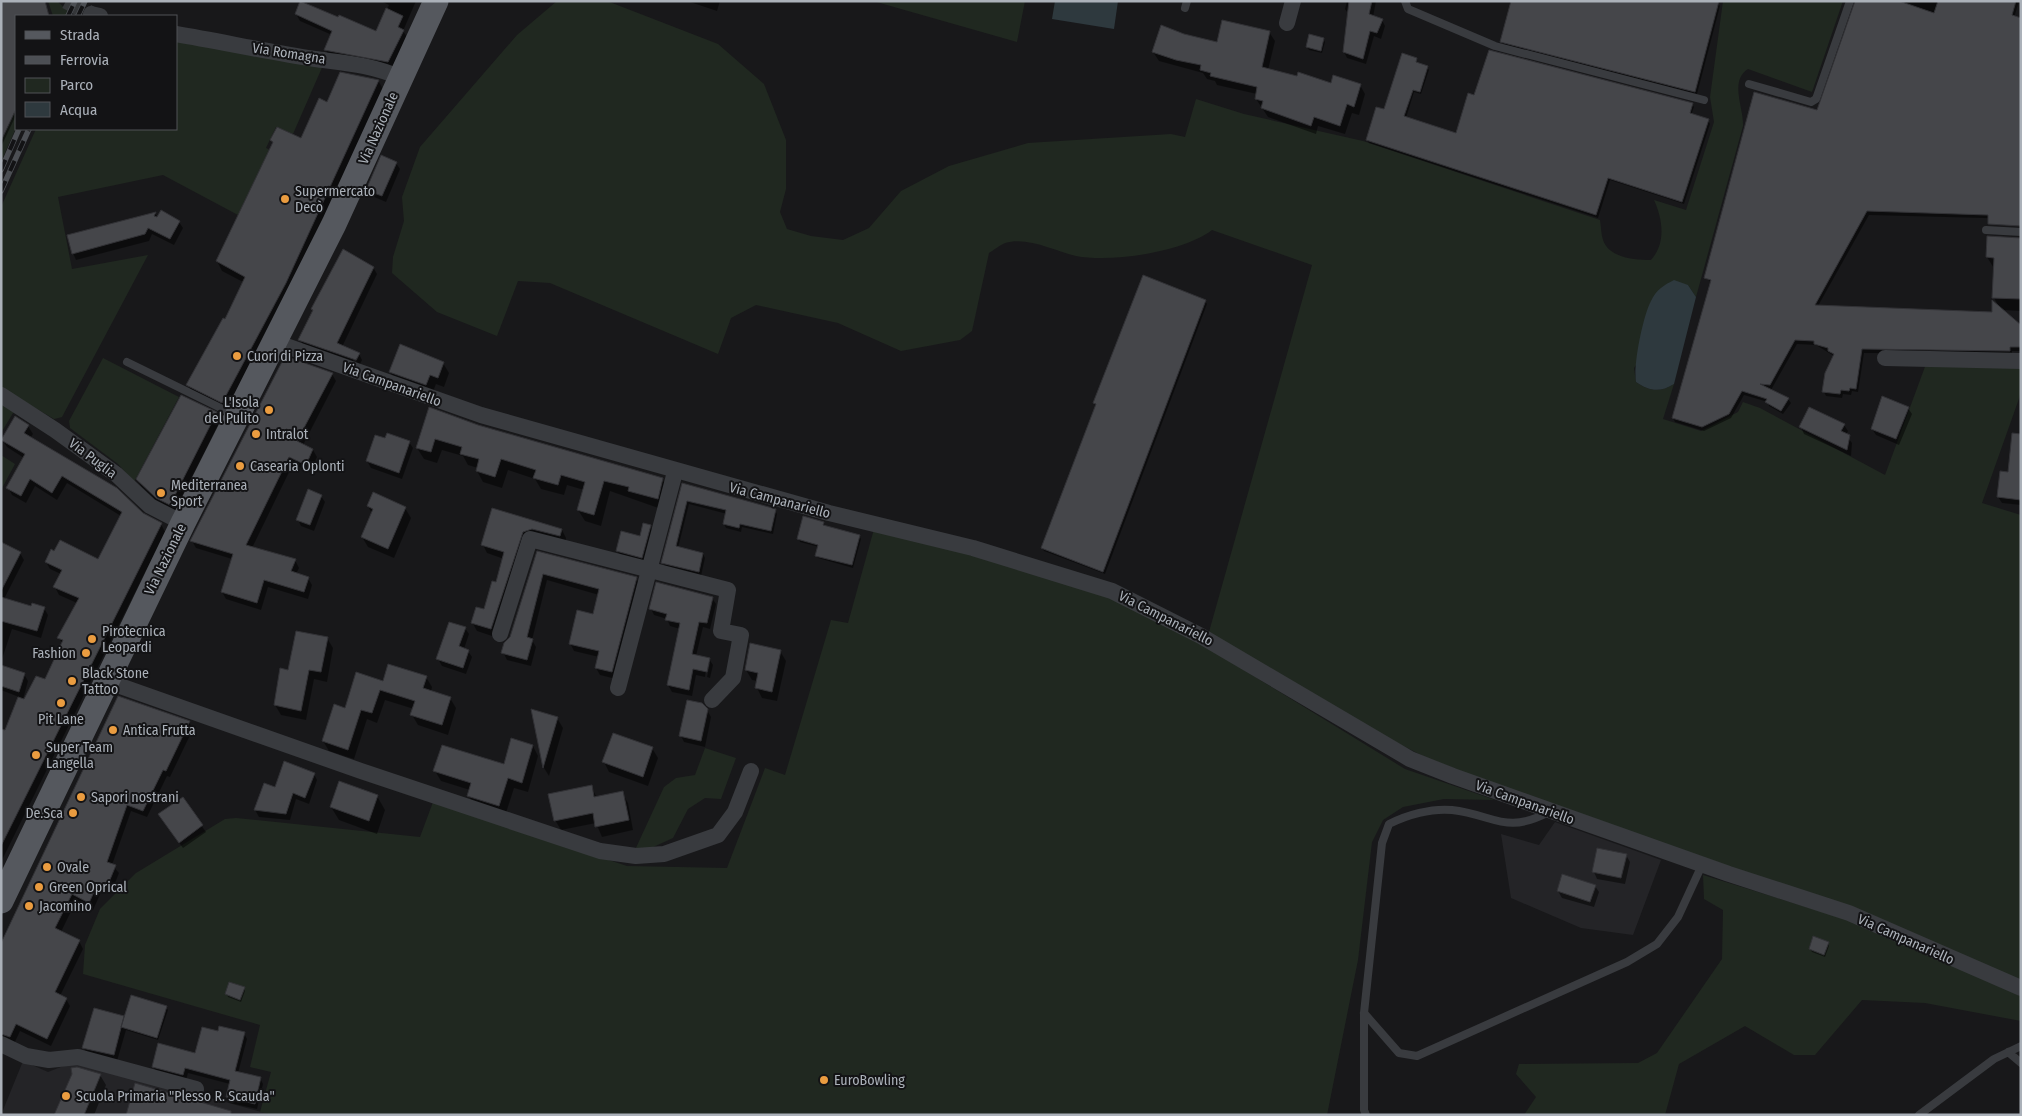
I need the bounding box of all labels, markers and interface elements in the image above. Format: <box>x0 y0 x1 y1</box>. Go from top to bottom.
legend <box>15 15 178 130</box>
text: Strada <box>60 26 100 44</box>
street label: Via Romagna <box>251 39 327 68</box>
text: Ferrovia <box>60 51 109 69</box>
text: Parco <box>60 76 93 94</box>
street label: Via Nazionale <box>355 89 402 167</box>
text: Acqua <box>60 101 97 119</box>
place label: Supermercato Decò <box>295 183 375 216</box>
marker: Supermercato Decò <box>279 193 291 205</box>
place label: Cuori di Pizza <box>247 348 323 365</box>
marker: Cuori di Pizza <box>231 350 243 362</box>
street label: Via Campanariello <box>340 359 444 410</box>
place label: L'Isola del Pulito <box>204 394 259 427</box>
marker: L'Isola del Pulito <box>263 404 275 416</box>
place label: Intralot <box>266 426 309 443</box>
marker: Intralot <box>250 428 262 440</box>
street label: Via Puglia <box>65 435 120 482</box>
place label: Casearia Oplonti <box>250 458 345 475</box>
marker: Casearia Oplonti <box>234 460 246 472</box>
place label: Mediterranea Sport <box>171 477 248 510</box>
street label: Via Campanariello <box>728 479 832 522</box>
marker: Mediterranea Sport <box>155 487 167 499</box>
street label: Via Nazionale <box>141 521 190 598</box>
street label: Via Campanariello <box>1116 587 1216 650</box>
place label: Pirotecnica Leopardi <box>102 623 166 656</box>
marker: Pirotecnica Leopardi <box>86 633 98 645</box>
place label: Fashion <box>32 645 76 662</box>
marker: Fashion <box>80 647 92 659</box>
place label: Black Stone Tattoo <box>82 665 149 698</box>
marker: Black Stone Tattoo <box>66 675 78 687</box>
marker: Pit Lane <box>55 697 67 709</box>
place label: Pit Lane <box>38 711 84 728</box>
place label: Antica Frutta <box>123 722 196 739</box>
marker: Antica Frutta <box>107 724 119 736</box>
place label: Super Team Langella <box>46 739 113 772</box>
marker: Super Team Langella <box>30 749 42 761</box>
street label: Via Campanariello <box>1473 777 1577 828</box>
place label: Sapori nostrani <box>91 789 179 806</box>
marker: Sapori nostrani <box>75 791 87 803</box>
place label: De.Sca <box>25 805 63 822</box>
marker: De.Sca <box>67 807 79 819</box>
place label: Ovale <box>57 859 89 876</box>
marker: Ovale <box>41 861 53 873</box>
place label: Green Oprical <box>49 879 127 896</box>
marker: Green Oprical <box>33 881 45 893</box>
place label: Jacomino <box>39 898 92 915</box>
marker: Jacomino <box>23 900 35 912</box>
street label: Via Campanariello <box>1855 911 1957 968</box>
place label: EuroBowling <box>834 1072 905 1089</box>
marker: EuroBowling <box>818 1074 830 1086</box>
place label: Scuola Primaria "Plesso R. Scauda" <box>76 1088 275 1105</box>
marker: Scuola Primaria "Plesso R. Scauda" <box>60 1090 72 1102</box>

